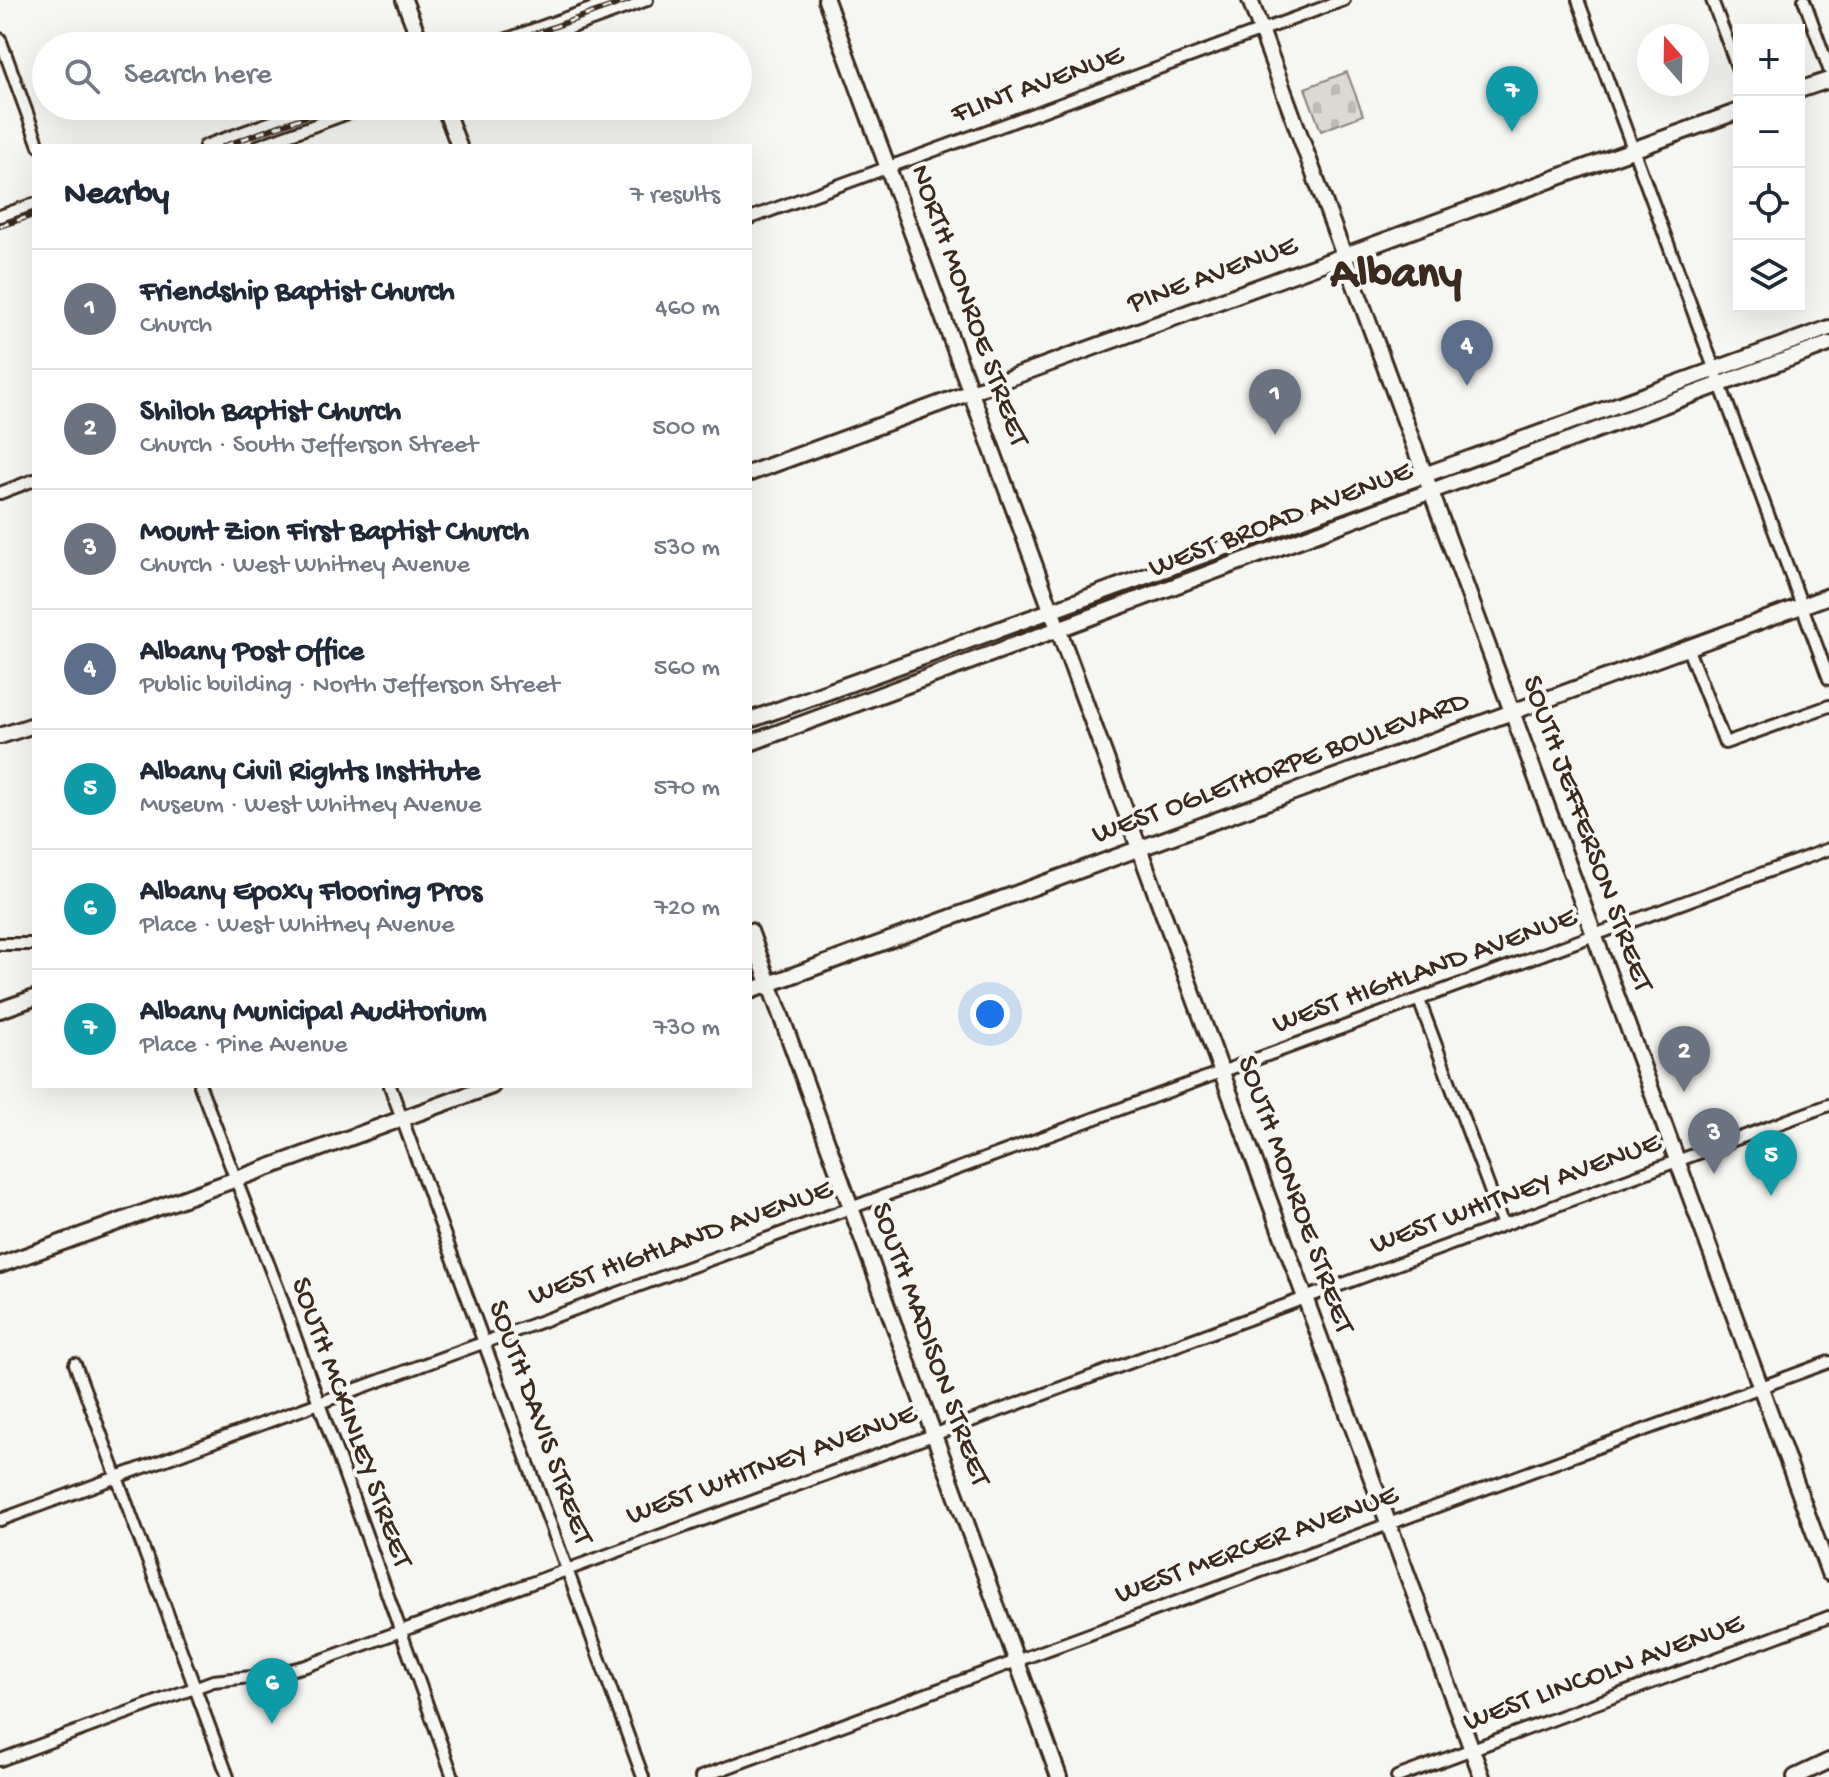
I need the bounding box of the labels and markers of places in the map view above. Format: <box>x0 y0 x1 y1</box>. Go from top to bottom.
pin: 7 <box>1486 66 1538 132</box>
pin: 4 <box>1441 320 1493 386</box>
pin: 1 <box>1249 369 1301 435</box>
pin: 2 <box>1658 1026 1710 1092</box>
pin: 3 <box>1688 1108 1740 1174</box>
pin: 5 <box>1745 1130 1797 1196</box>
pin: 6 <box>246 1658 298 1724</box>

